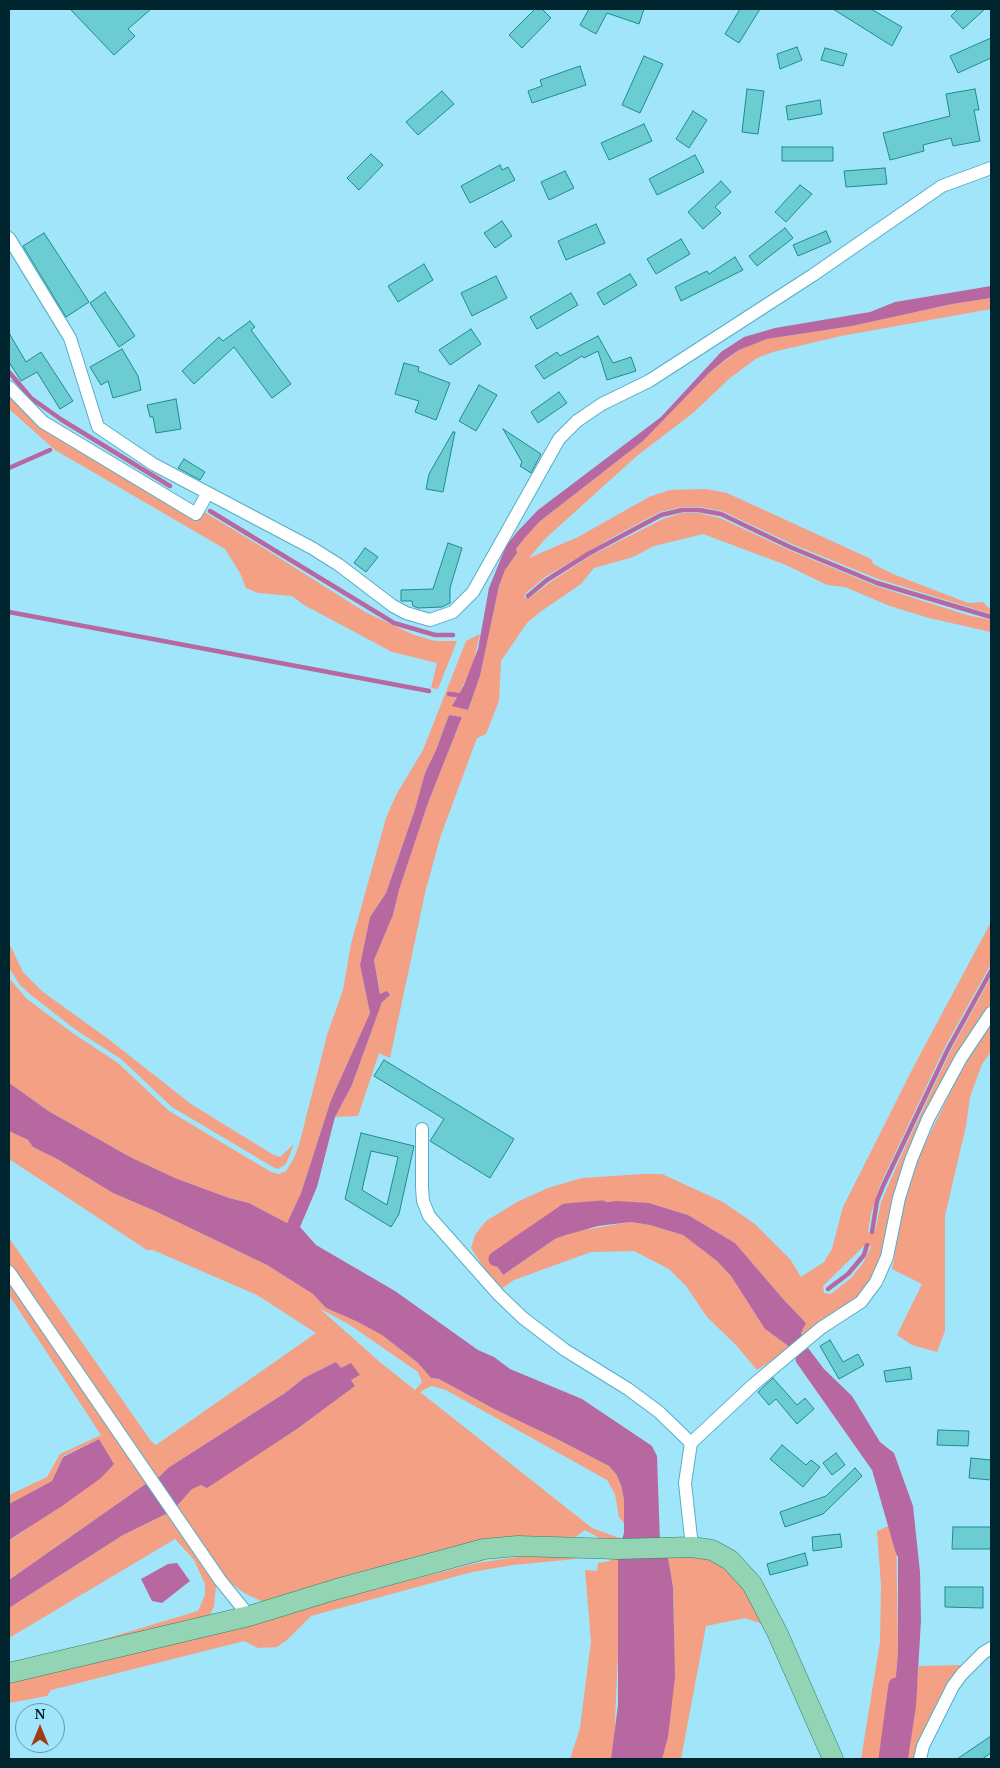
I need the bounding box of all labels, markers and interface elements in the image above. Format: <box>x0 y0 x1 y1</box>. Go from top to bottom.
north arrow <box>15 1703 65 1753</box>
text: N <box>34 1704 46 1723</box>

